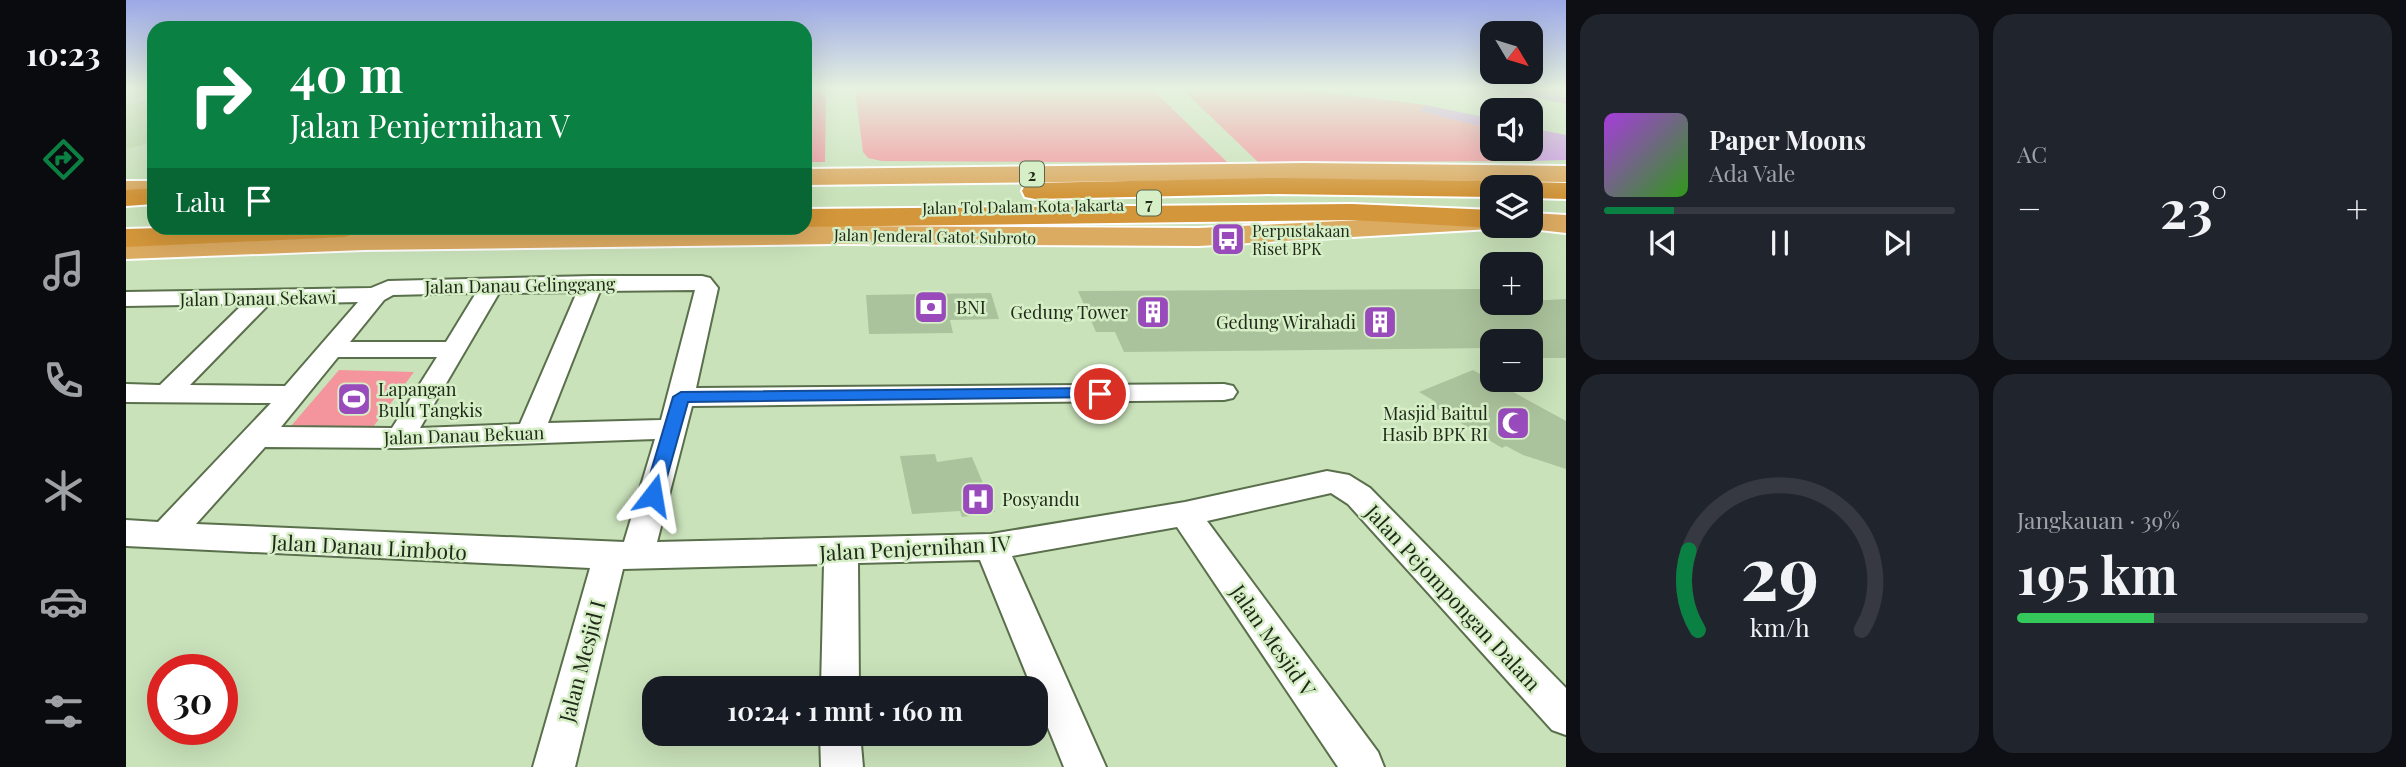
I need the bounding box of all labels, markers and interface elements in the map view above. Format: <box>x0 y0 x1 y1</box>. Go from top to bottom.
north arrow <box>1480 21 1544 84</box>
map controls <box>1480 21 1543 392</box>
text: 10:23 <box>26 31 100 74</box>
text: 40 m <box>290 40 403 105</box>
icon: right <box>175 49 266 140</box>
button: sound <box>1480 98 1543 161</box>
text: Jalan Penjernihan V <box>290 103 570 146</box>
text: Paper Moons <box>1709 122 1866 157</box>
icon: directions <box>39 135 88 184</box>
text: AC <box>2017 138 2047 169</box>
text: Ada Vale <box>1709 157 1796 188</box>
road number: 2 <box>1020 162 1044 186</box>
text: 23° <box>2160 173 2227 242</box>
button: layers <box>1480 175 1543 238</box>
icon: arrive <box>240 182 278 220</box>
text: − <box>2017 182 2042 233</box>
text: + <box>2346 182 2368 233</box>
text: Lalu <box>175 184 226 219</box>
road number: 7 <box>1137 190 1161 216</box>
street label: Jalan Tol Dalam Kota Jakarta <box>921 194 1124 218</box>
bus stop icon: Perpustakaan Riset BPK <box>1209 220 1247 258</box>
place label: Perpustakaan Riset BPK <box>1252 220 1350 259</box>
street label: Jalan Jenderal Gatot Subroto <box>833 224 1037 248</box>
icon: previous <box>1644 224 1682 262</box>
icon: pause <box>1761 224 1799 262</box>
icon: next <box>1878 224 1916 262</box>
icon: music <box>39 246 88 295</box>
button: + <box>1480 252 1543 315</box>
street label: Jalan Danau Gelinggang <box>423 271 616 299</box>
street label: Jalan Danau Sekawi <box>178 285 337 311</box>
bank icon: BNI <box>912 288 950 326</box>
building icon: Gedung Tower <box>1134 293 1172 331</box>
place label: BNI <box>956 295 986 319</box>
place label: Gedung Tower <box>1010 300 1128 324</box>
building icon: Gedung Wirahadi <box>1361 303 1399 341</box>
place label: Gedung Wirahadi <box>1216 310 1356 334</box>
button: − <box>1480 329 1543 392</box>
icon: phone <box>39 356 88 405</box>
pin <box>1070 364 1130 424</box>
icon: arrive <box>1081 375 1119 413</box>
place label: Lapangan Bulu Tangkis <box>378 377 483 422</box>
sports icon: Lapangan Bulu Tangkis <box>335 380 373 418</box>
place label: Masjid Baitul Hasib BPK RI <box>1382 401 1488 446</box>
mosque icon: Masjid Baitul Hasib BPK RI <box>1494 404 1532 442</box>
street label: Jalan Danau Bekuan <box>382 420 545 450</box>
position arrow <box>616 458 690 532</box>
icon: climate <box>39 466 88 515</box>
hospital icon: Posyandu <box>959 480 997 518</box>
place label: Posyandu <box>1002 487 1080 511</box>
street label: Jalan Pejompongan Dalam <box>1359 497 1548 697</box>
text: Jangkauan · 39% <box>2017 504 2180 535</box>
text: 29 <box>1740 521 1819 618</box>
street label: Jalan Danau Limboto <box>269 527 468 565</box>
street label: Jalan Penjernihan IV <box>818 528 1012 566</box>
text: 195 km <box>2017 539 2178 608</box>
icon: car <box>39 577 88 626</box>
street label: Jalan Mesjid V <box>1224 578 1323 702</box>
street label: Jalan Mesjid I <box>551 597 611 726</box>
text: km/h <box>1750 609 1810 642</box>
speed limit sign: 30 <box>147 654 238 745</box>
icon: filters <box>39 687 88 736</box>
text: 10:24 · 1 mnt · 160 m <box>727 693 963 728</box>

